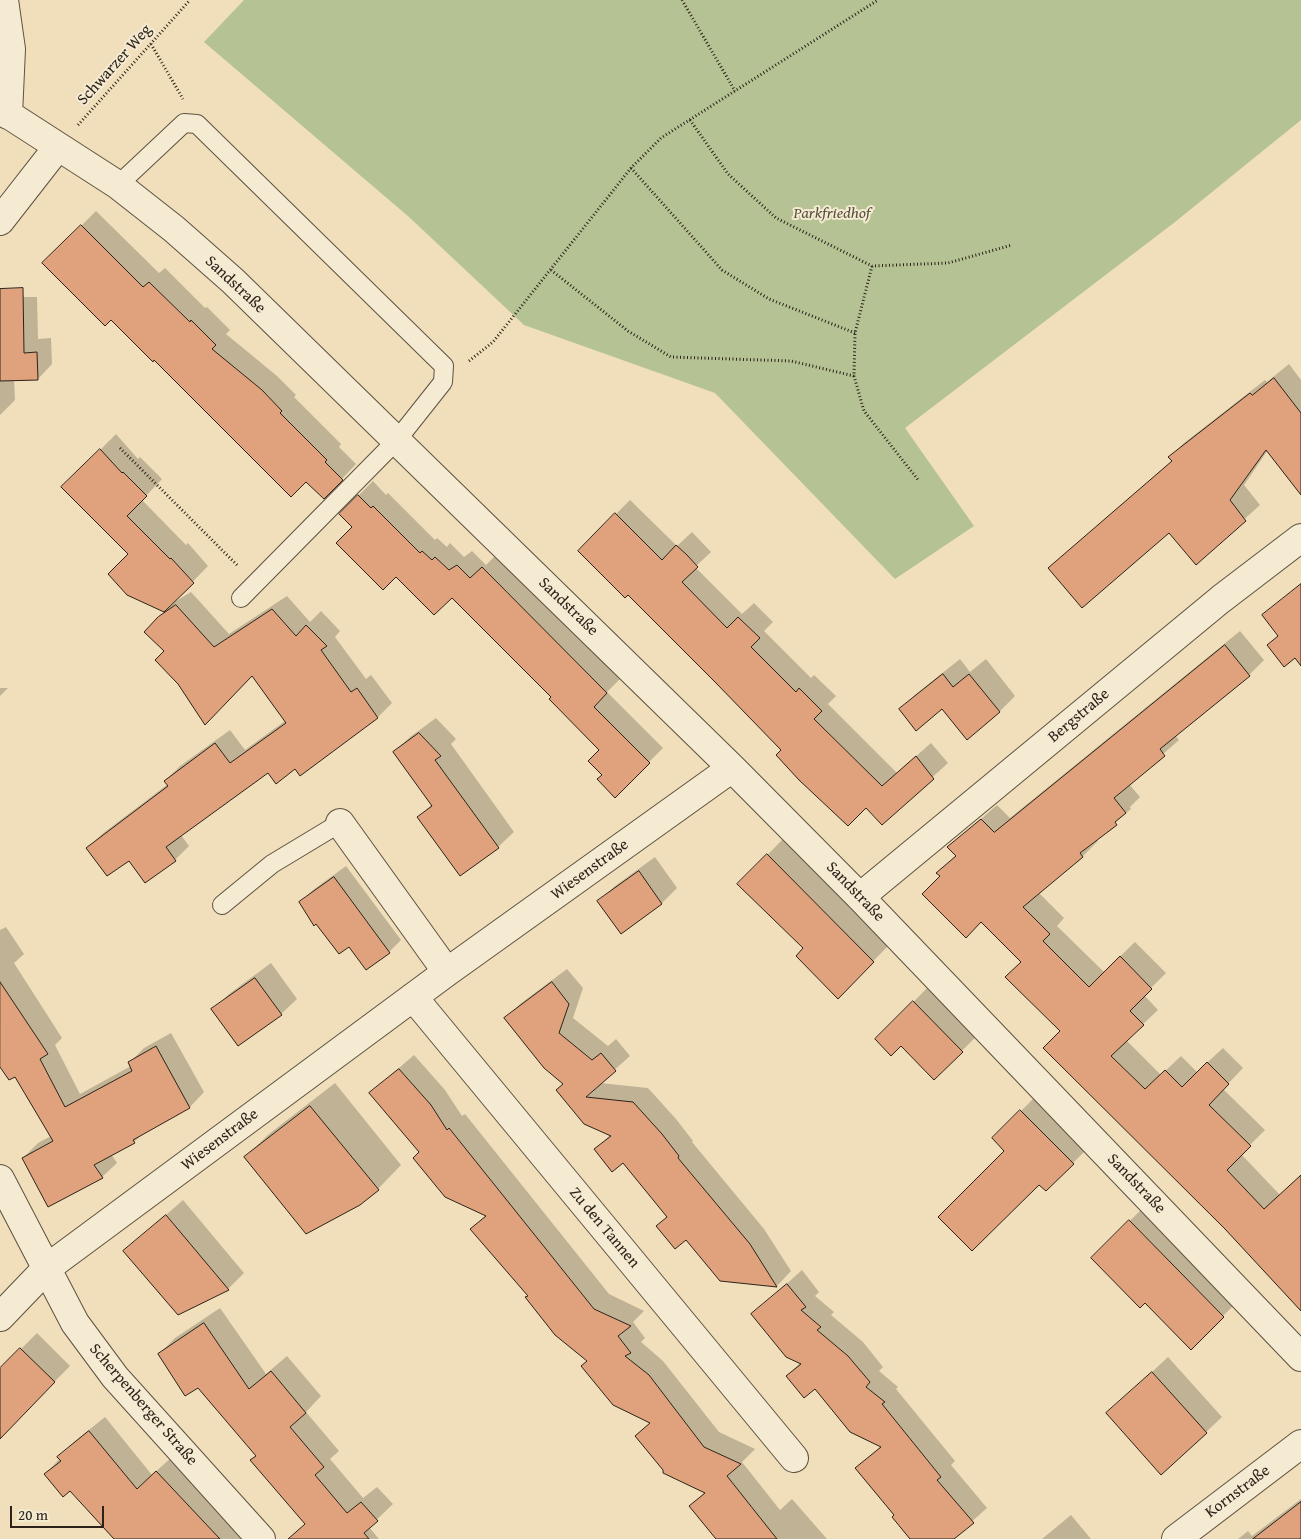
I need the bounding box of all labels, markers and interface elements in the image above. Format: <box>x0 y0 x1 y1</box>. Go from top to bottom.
street label: Schwarzer Weg <box>74 21 156 109</box>
park label: Parkfriedhof <box>794 204 870 224</box>
street label: Sandstraße <box>201 252 269 318</box>
street label: Sandstraße <box>534 574 602 640</box>
street label: Bergstraße <box>1044 685 1114 747</box>
street label: Wiesenstraße <box>547 835 633 905</box>
street label: Sandstraße <box>822 858 888 926</box>
street label: Wiesenstraße <box>178 1105 262 1175</box>
street label: Sandstraße <box>1103 1150 1169 1218</box>
street label: Zu den Tannen <box>565 1184 643 1272</box>
street label: Scherpenberger Straße <box>85 1340 201 1470</box>
street label: Kornstraße <box>1202 1461 1274 1523</box>
scale bar <box>12 1496 106 1528</box>
text: 20 m <box>18 1504 48 1525</box>

